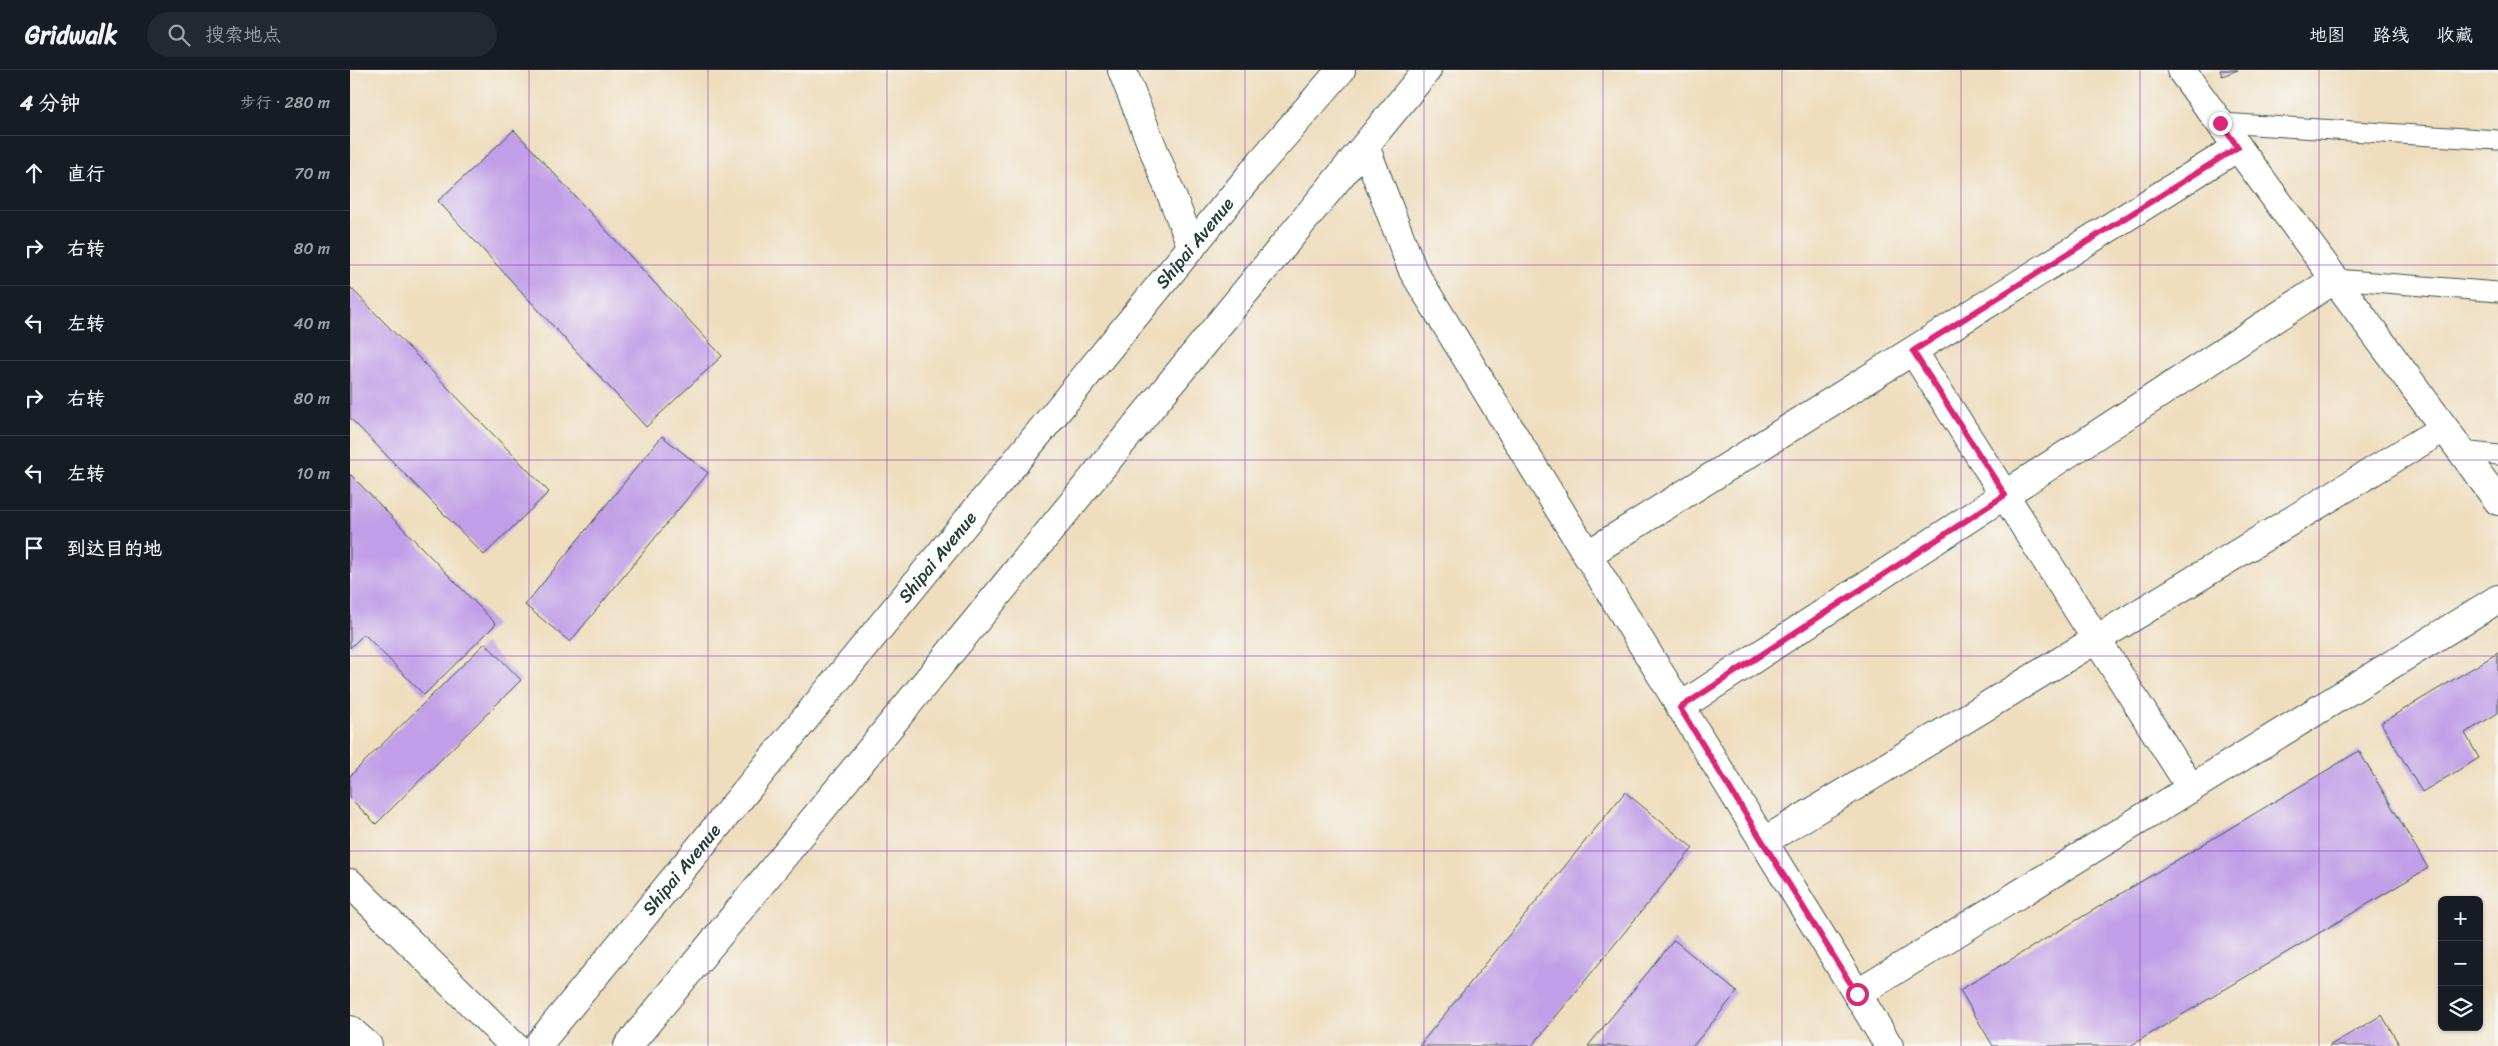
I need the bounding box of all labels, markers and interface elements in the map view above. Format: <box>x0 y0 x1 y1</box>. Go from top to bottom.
search box <box>147 12 497 57</box>
text: Gridwalk <box>25 14 117 56</box>
text: 搜索地点 <box>205 18 281 51</box>
text: 地图 <box>2309 19 2345 51</box>
text: 路线 <box>2373 19 2409 51</box>
text: 收藏 <box>2437 19 2473 51</box>
icon: search <box>165 21 193 49</box>
text: 4 分钟 <box>20 84 81 122</box>
text: 步行 · 280 m <box>240 88 330 117</box>
route end <box>2209 112 2232 135</box>
text: 直行 <box>67 157 105 190</box>
icon: ahead <box>20 159 48 187</box>
text: 70 m <box>294 159 330 188</box>
street label: Shipai Avenue <box>1147 189 1243 296</box>
text: 右转 <box>67 232 105 265</box>
icon: right <box>20 234 48 262</box>
text: 80 m <box>294 234 330 263</box>
text: 左转 <box>67 307 105 340</box>
icon: left <box>20 309 48 337</box>
text: 40 m <box>293 309 330 338</box>
text: 右转 <box>67 382 105 415</box>
icon: right <box>20 384 48 412</box>
text: 80 m <box>294 384 330 413</box>
text: 左转 <box>67 457 105 490</box>
icon: left <box>20 459 48 487</box>
text: 10 m <box>297 459 330 488</box>
street label: Shipai Avenue <box>890 504 985 610</box>
text: 到达目的地 <box>67 532 162 565</box>
icon: arrive <box>20 534 48 562</box>
street label: Shipai Avenue <box>634 816 729 923</box>
map controls <box>2438 896 2483 1031</box>
button: + <box>2438 896 2483 941</box>
button: − <box>2438 941 2483 986</box>
route start <box>1846 983 1869 1006</box>
button: layers <box>2438 986 2483 1031</box>

